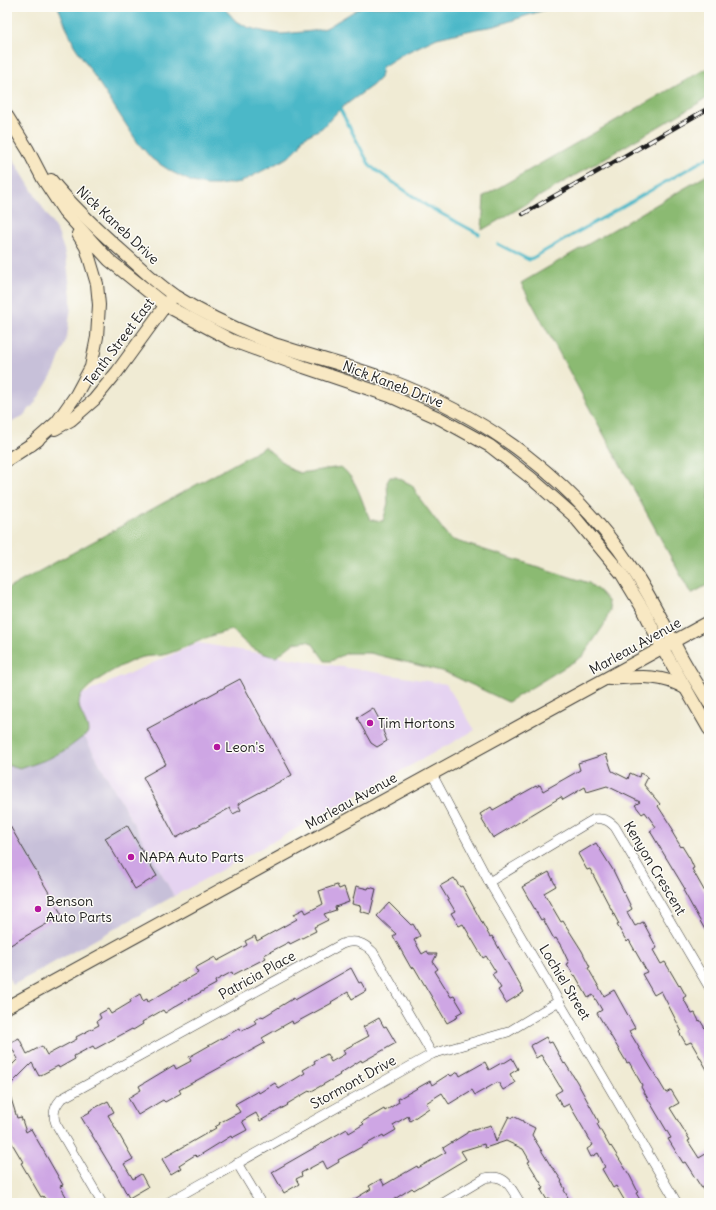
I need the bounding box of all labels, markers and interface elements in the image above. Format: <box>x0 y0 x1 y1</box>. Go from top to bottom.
street label: Nick Kaneb Drive <box>73 182 163 268</box>
street label: Tenth Street East <box>80 294 158 390</box>
street label: Nick Kaneb Drive <box>340 356 446 412</box>
street label: Marleau Avenue <box>586 613 684 679</box>
place label: Tim Hortons <box>378 714 455 732</box>
marker: Tim Hortons <box>365 718 375 728</box>
place label: Leon's <box>225 738 265 756</box>
marker: Leon's <box>212 742 222 752</box>
street label: Marleau Avenue <box>302 768 400 834</box>
street label: Kenyon Crescent <box>620 818 690 919</box>
place label: NAPA Auto Parts <box>139 848 244 866</box>
marker: NAPA Auto Parts <box>126 852 136 862</box>
place label: Benson Auto Parts <box>46 892 112 926</box>
marker: Benson Auto Parts <box>33 904 43 914</box>
street label: Lochiel Street <box>535 941 595 1023</box>
street label: Patricia Place <box>215 946 299 1004</box>
street label: Stormont Drive <box>307 1051 399 1113</box>

